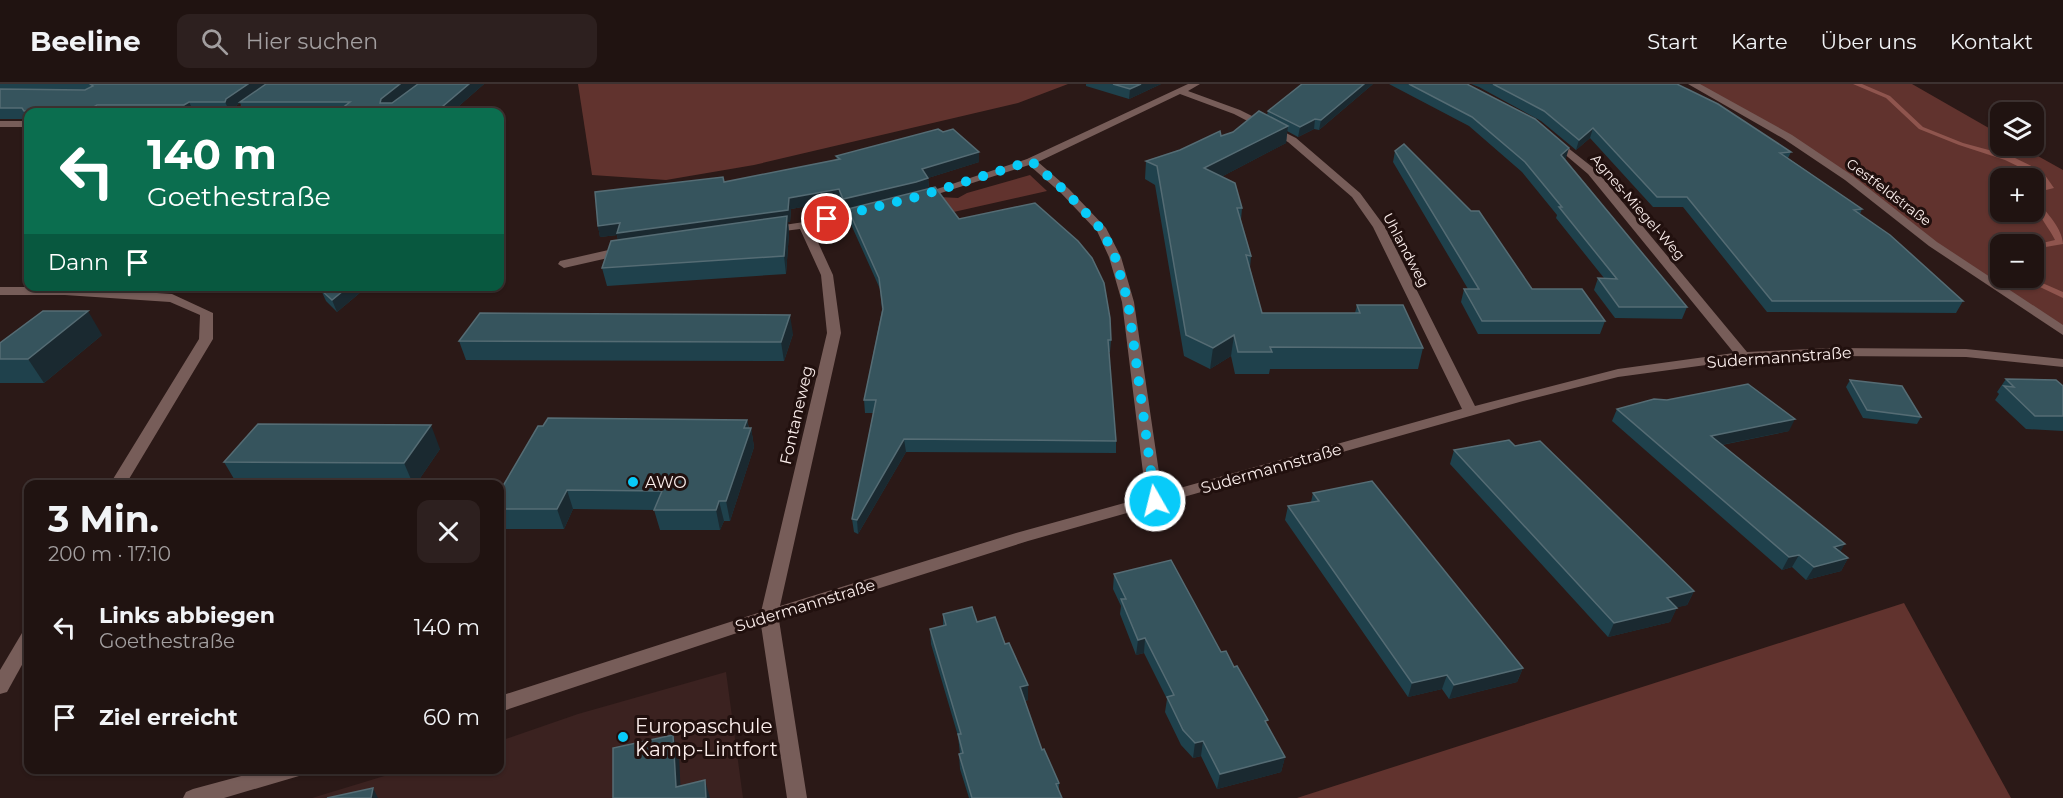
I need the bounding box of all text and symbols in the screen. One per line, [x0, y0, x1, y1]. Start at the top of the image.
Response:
search box [177, 14, 597, 68]
text: Beeline [30, 24, 141, 58]
icon: search [198, 25, 231, 58]
text: Hier suchen [246, 28, 378, 55]
text: Start [1647, 29, 1698, 54]
text: Karte [1731, 29, 1788, 54]
text: Über uns [1821, 29, 1917, 54]
text: Kontakt [1950, 29, 2033, 54]
map controls [1990, 102, 2044, 288]
button: layers [1990, 102, 2044, 156]
text: 140 m [147, 128, 277, 180]
icon: left [48, 132, 126, 210]
street label: Agnes-Miegel-Weg [1587, 150, 1689, 264]
street label: Gestfeldstraße [1843, 154, 1935, 230]
button: + [1990, 168, 2044, 222]
text: Goethestraße [147, 180, 331, 213]
pin [801, 193, 852, 244]
icon: arrive [810, 202, 843, 235]
street label: Uhlandweg [1379, 210, 1433, 290]
button: − [1990, 234, 2044, 288]
icon: arrive [121, 246, 154, 279]
text: Dann [48, 249, 109, 276]
street label: Sudermannstraße [1706, 343, 1852, 372]
street label: Fontaneweg [776, 364, 817, 466]
street label: Sudermannstraße [1199, 439, 1344, 498]
position arrow [1123, 469, 1187, 533]
place label: AWO [645, 473, 687, 492]
marker: AWO [626, 475, 640, 489]
text: 3 Min. [48, 497, 159, 541]
button: close [417, 500, 480, 563]
text: 200 m · 17:10 [48, 542, 171, 566]
street label: Sudermannstraße [733, 575, 877, 636]
text: Links abbiegen [99, 602, 275, 629]
icon: left [48, 611, 81, 644]
text: 140 m [414, 614, 480, 641]
text: Goethestraße [99, 629, 235, 653]
icon: arrive [48, 701, 81, 734]
text: Ziel erreicht [99, 704, 238, 731]
text: 60 m [423, 704, 480, 731]
place label: Europaschule Kamp-Lintfort [635, 714, 778, 761]
marker: Europaschule Kamp-Lintfort [616, 730, 630, 744]

